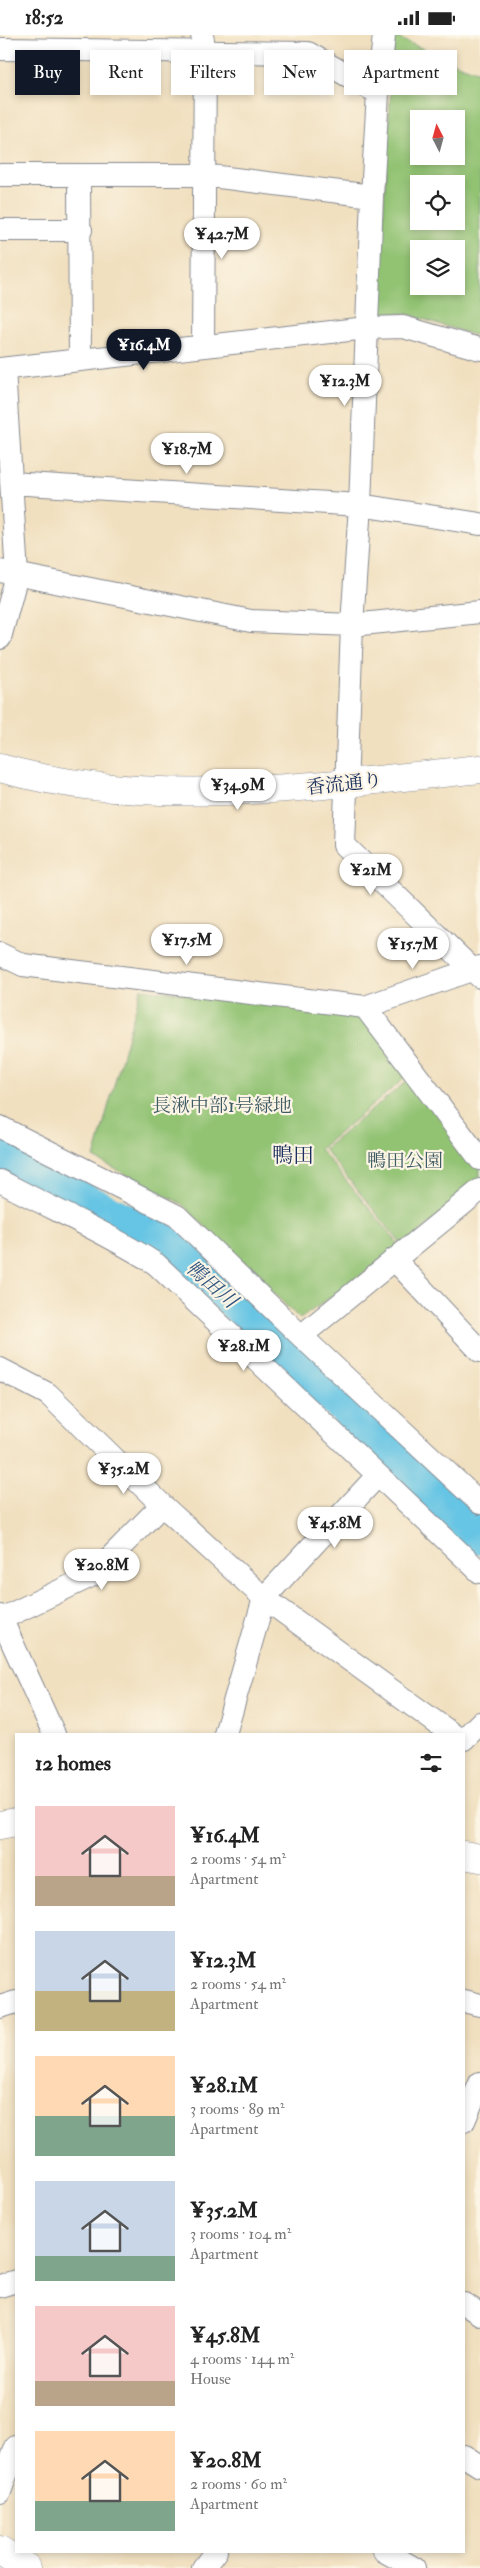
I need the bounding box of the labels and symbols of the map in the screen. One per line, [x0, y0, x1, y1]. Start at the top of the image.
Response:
north arrow [410, 110, 465, 165]
pin: ¥42.7M [181, 217, 263, 260]
pin: ¥16.4M [103, 329, 185, 371]
pin: ¥12.3M [304, 365, 386, 407]
pin: ¥18.7M [146, 433, 228, 475]
street label: 香流通り [305, 768, 383, 800]
pin: ¥34.9M [197, 769, 279, 811]
pin: ¥21M [341, 853, 401, 896]
pin: ¥17.5M [146, 923, 228, 966]
pin: ¥15.7M [372, 927, 454, 970]
park label: 長湫中部1号緑地 [152, 1094, 292, 1118]
district label: 鴨田 [272, 1142, 314, 1169]
park label: 鴨田公園 [367, 1149, 443, 1173]
water label: 鴨田川 [181, 1255, 244, 1315]
pin: ¥28.1M [203, 1329, 285, 1372]
pin: ¥35.2M [83, 1453, 165, 1495]
pin: ¥45.8M [294, 1507, 376, 1549]
pin: ¥20.8M [61, 1549, 143, 1591]

